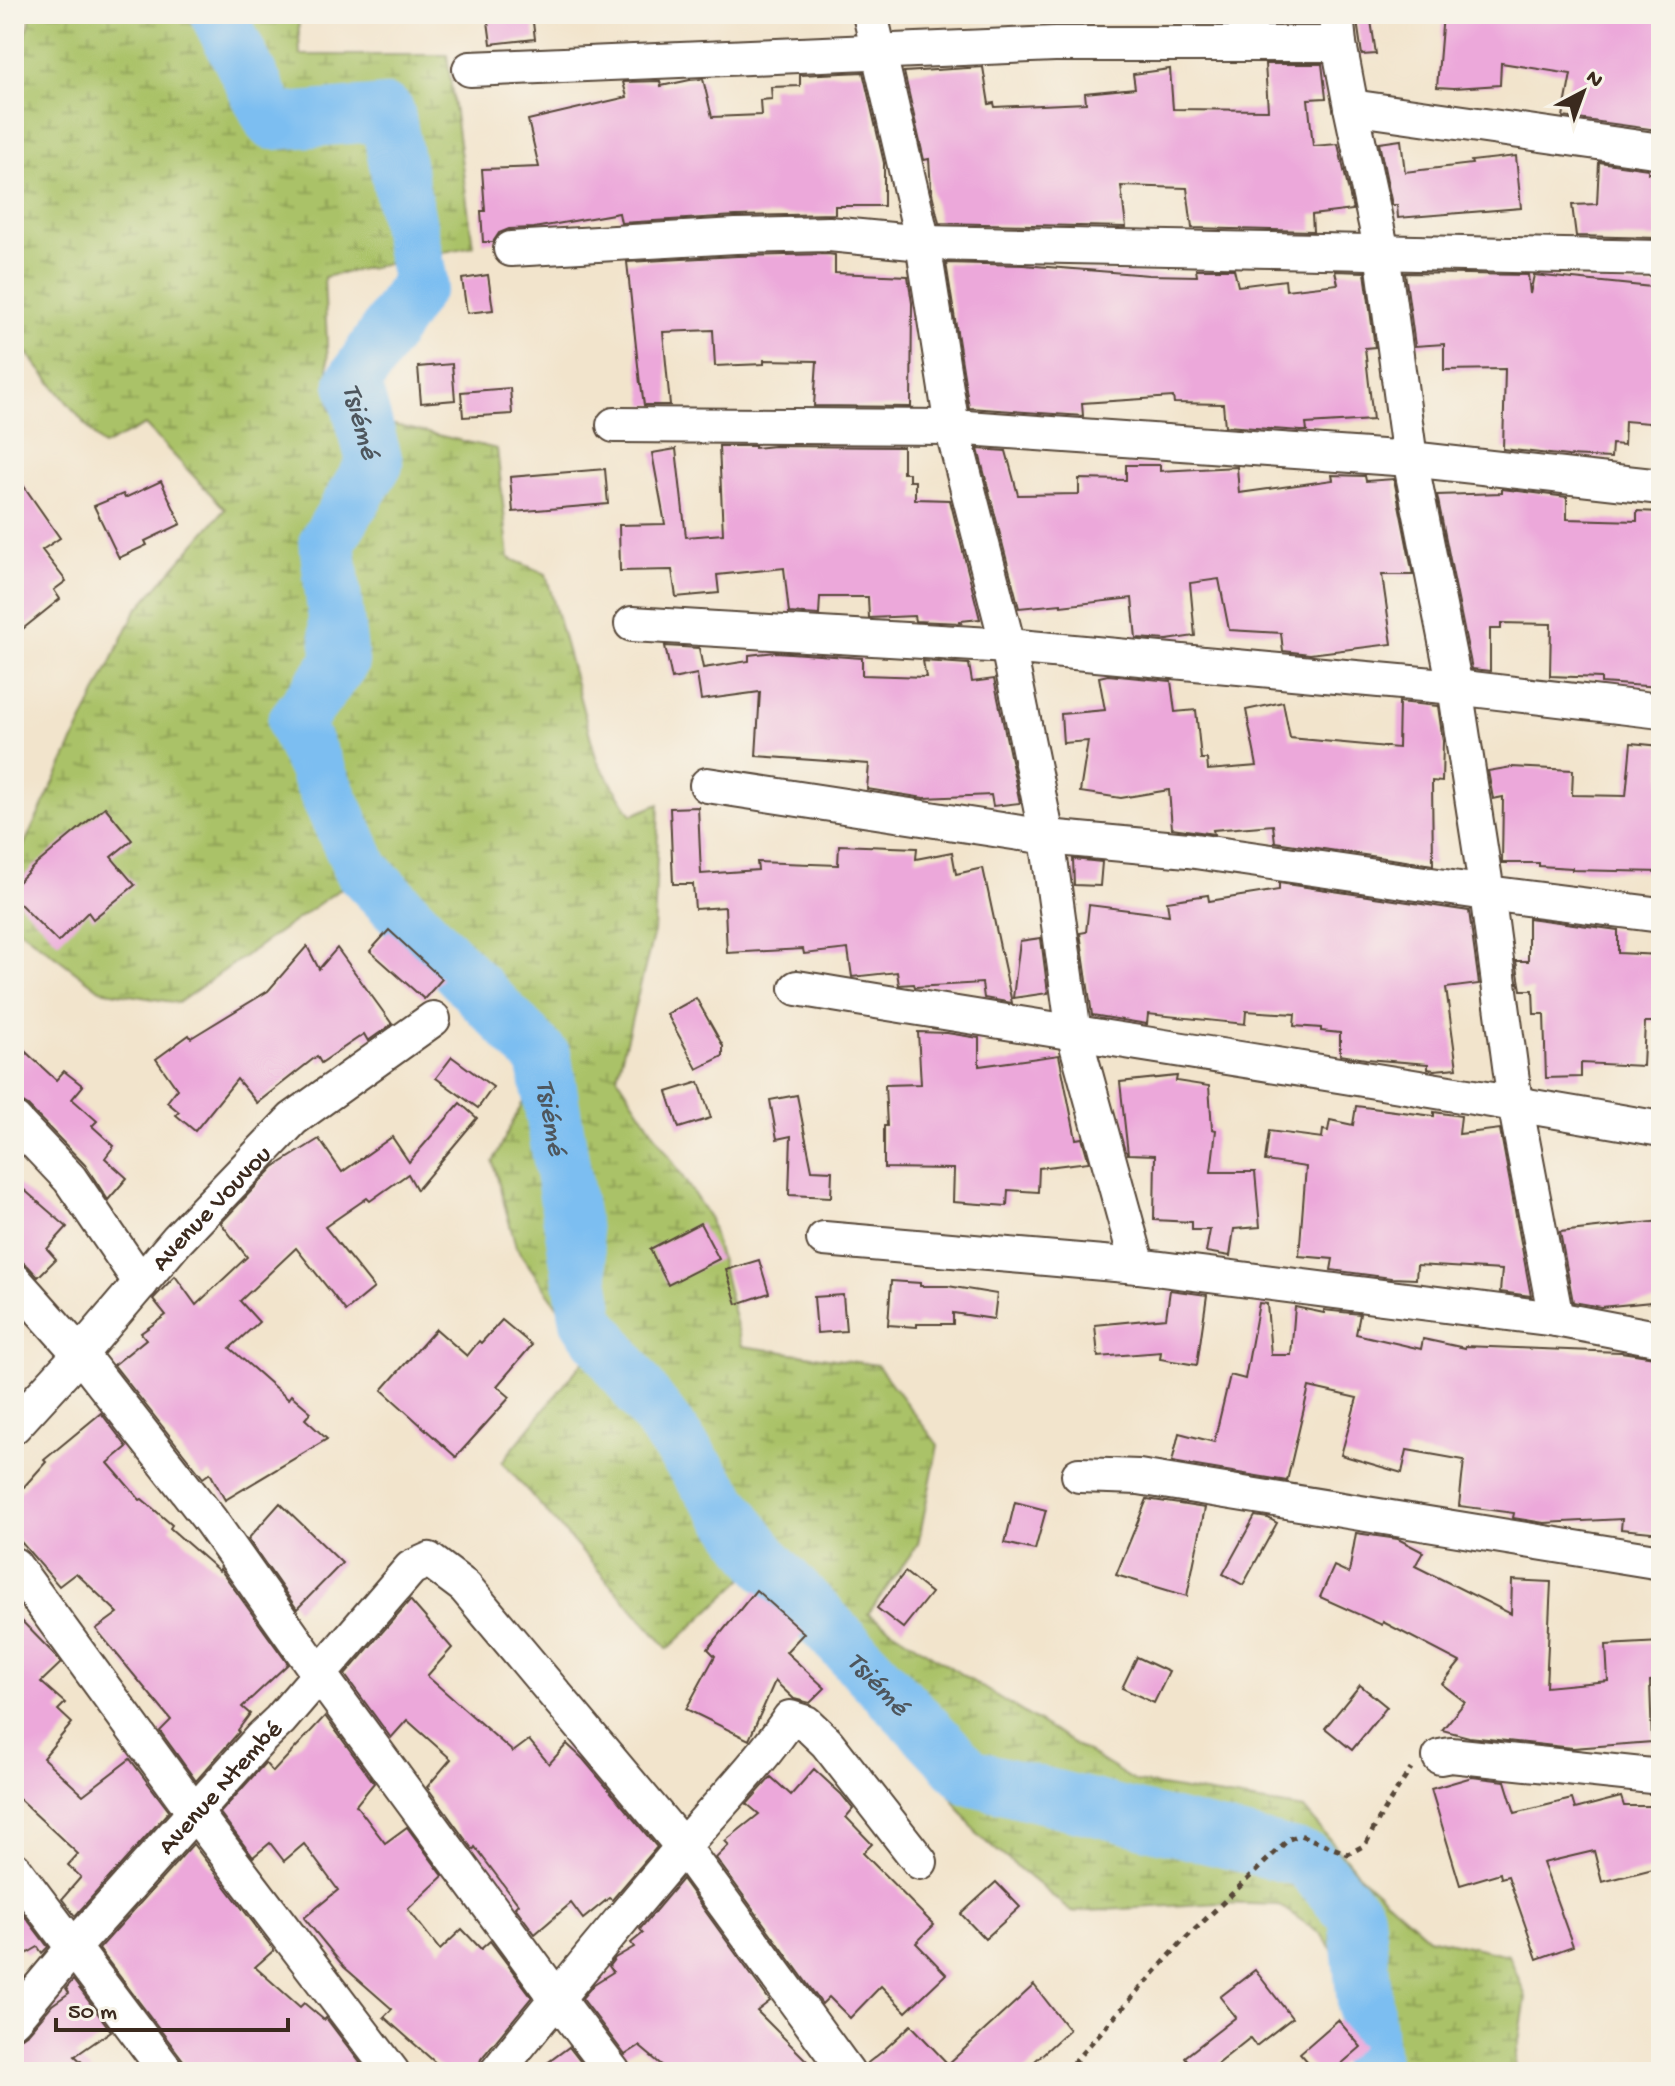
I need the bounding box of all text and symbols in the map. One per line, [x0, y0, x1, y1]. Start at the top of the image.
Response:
north arrow [1543, 52, 1623, 132]
text: N [1580, 65, 1607, 94]
water label: Tsiémé [333, 381, 385, 464]
water label: Tsiémé [527, 1078, 572, 1159]
street label: Avenue Vouvou [146, 1140, 280, 1279]
water label: Tsiémé [839, 1646, 916, 1725]
street label: Avenue Ntembé [153, 1715, 291, 1863]
scale bar [56, 1982, 288, 2032]
text: 50 m [68, 1999, 117, 2028]

